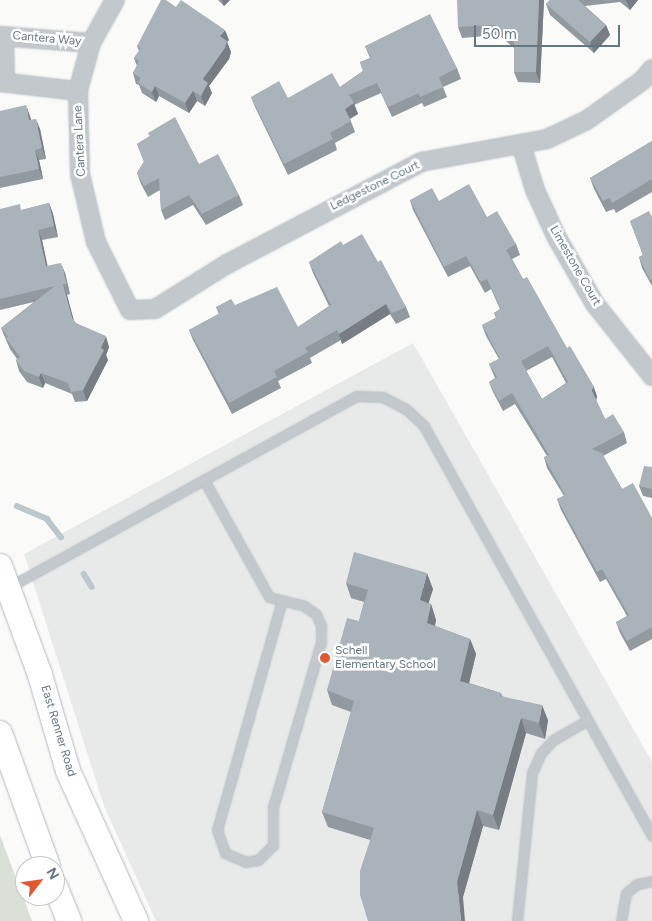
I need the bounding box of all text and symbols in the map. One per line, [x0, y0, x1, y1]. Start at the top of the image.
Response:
scale bar [477, 15, 623, 47]
text: 50 m [482, 25, 517, 43]
street label: Cantera Way [12, 29, 82, 49]
street label: Cantera Lane [71, 105, 89, 177]
street label: Ledgestone Court [328, 158, 422, 214]
street label: Limestone Court [546, 223, 604, 309]
place label: Schell Elementary School [335, 644, 436, 672]
marker: Schell Elementary School [319, 652, 331, 664]
street label: East Renner Road [37, 683, 79, 779]
north arrow [15, 856, 65, 906]
text: N [42, 865, 63, 883]

